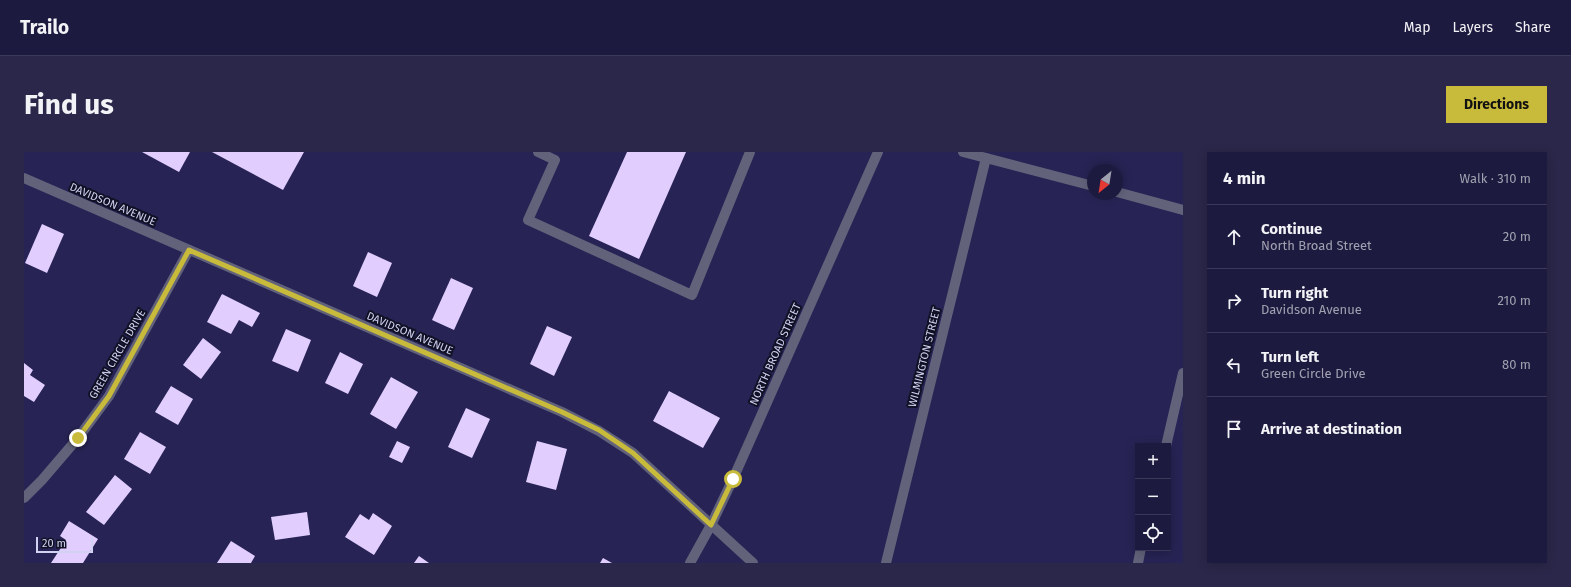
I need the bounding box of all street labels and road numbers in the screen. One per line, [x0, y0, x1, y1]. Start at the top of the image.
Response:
street label: DAVIDSON AVENUE [68, 180, 158, 229]
street label: NORTH BROAD STREET [747, 301, 804, 407]
street label: WILMINGTON STREET [906, 305, 943, 408]
street label: GREEN CIRCLE DRIVE [87, 307, 148, 401]
street label: DAVIDSON AVENUE [365, 309, 455, 358]

